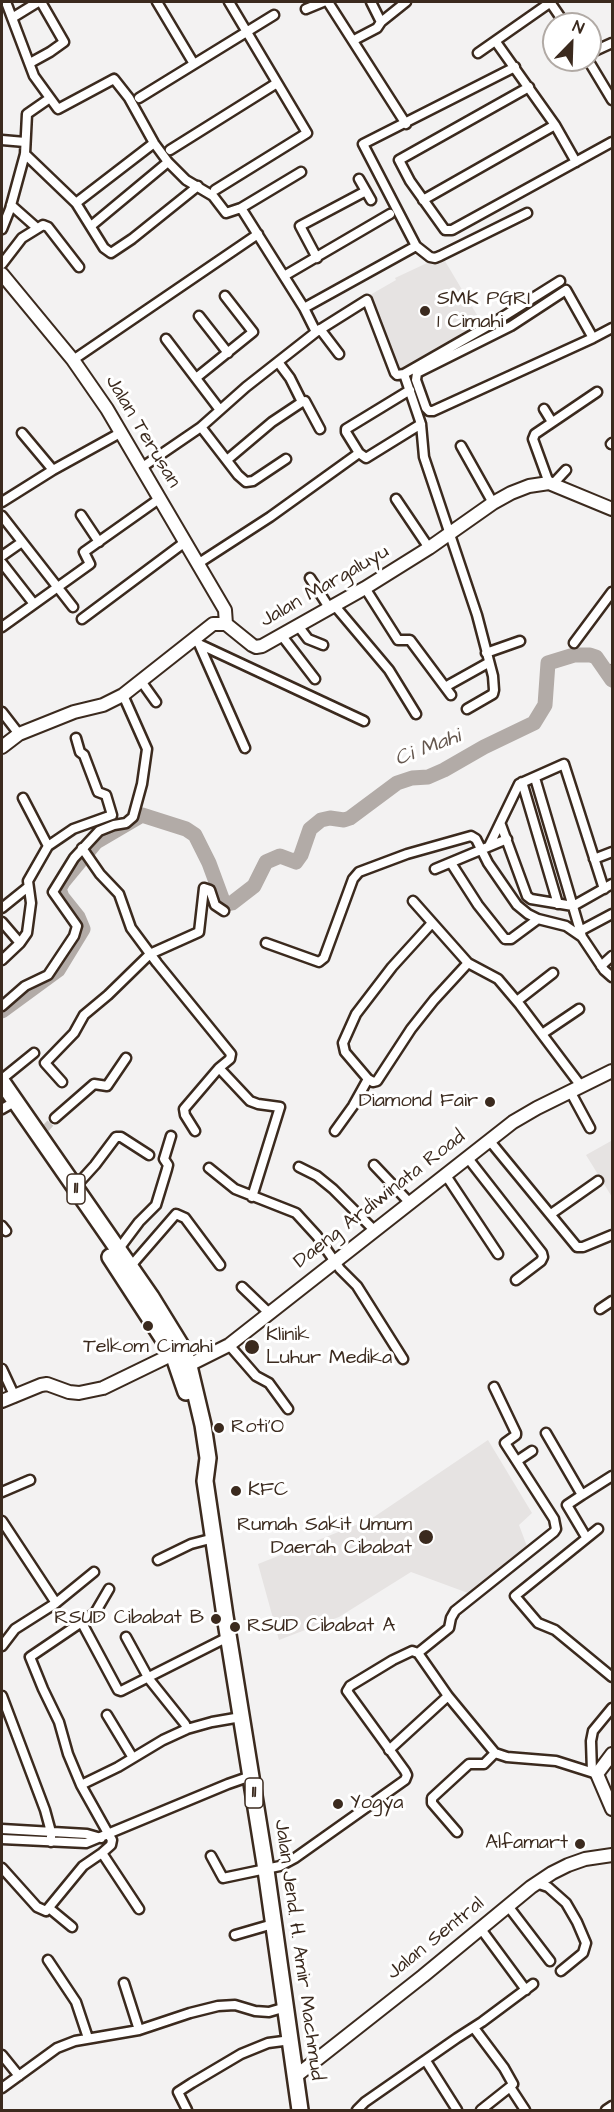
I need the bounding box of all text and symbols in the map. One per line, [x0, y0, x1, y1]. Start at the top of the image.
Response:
north arrow [542, 12, 602, 72]
text: N [569, 15, 587, 39]
place label: SMK PGRI 1 Cimahi [437, 288, 530, 335]
marker: SMK PGRI 1 Cimahi [418, 304, 432, 318]
street label: Jalan Terusan [99, 371, 185, 493]
street label: Jalan Margaluyu [256, 540, 394, 634]
water label: Ci Mahi [392, 725, 464, 773]
place label: Diamond Fair [359, 1090, 478, 1114]
marker: Diamond Fair [483, 1095, 497, 1109]
street label: Daeng Ardiwinata Road [289, 1126, 471, 1274]
road number: 11 [67, 1174, 85, 1204]
marker: Telkom Cimahi [141, 1319, 155, 1333]
place label: Klinik Luhur Medika [266, 1324, 392, 1371]
place label: Telkom Cimahi [83, 1336, 213, 1360]
marker: Klinik Luhur Medika [243, 1338, 261, 1356]
place label: Roti'O [231, 1416, 284, 1440]
marker: Roti'O [212, 1421, 226, 1435]
place label: KFC [248, 1479, 288, 1503]
marker: KFC [229, 1484, 243, 1498]
place label: Rumah Sakit Umum Daerah Cibabat [237, 1514, 412, 1561]
marker: Rumah Sakit Umum Daerah Cibabat [417, 1528, 435, 1546]
place label: RSUD Cibabat B [54, 1607, 204, 1631]
marker: RSUD Cibabat B [209, 1612, 223, 1626]
place label: RSUD Cibabat A [247, 1615, 395, 1639]
marker: RSUD Cibabat A [228, 1620, 242, 1634]
road number: 11 [245, 1778, 263, 1808]
place label: Yogya [350, 1792, 403, 1816]
marker: Yogya [331, 1797, 345, 1811]
street label: Jalan Jend. H. Amir Machmud [268, 1818, 328, 2082]
place label: Alfamart [485, 1832, 568, 1856]
marker: Alfamart [573, 1837, 587, 1851]
street label: Jalan Sentral [383, 1892, 489, 1986]

